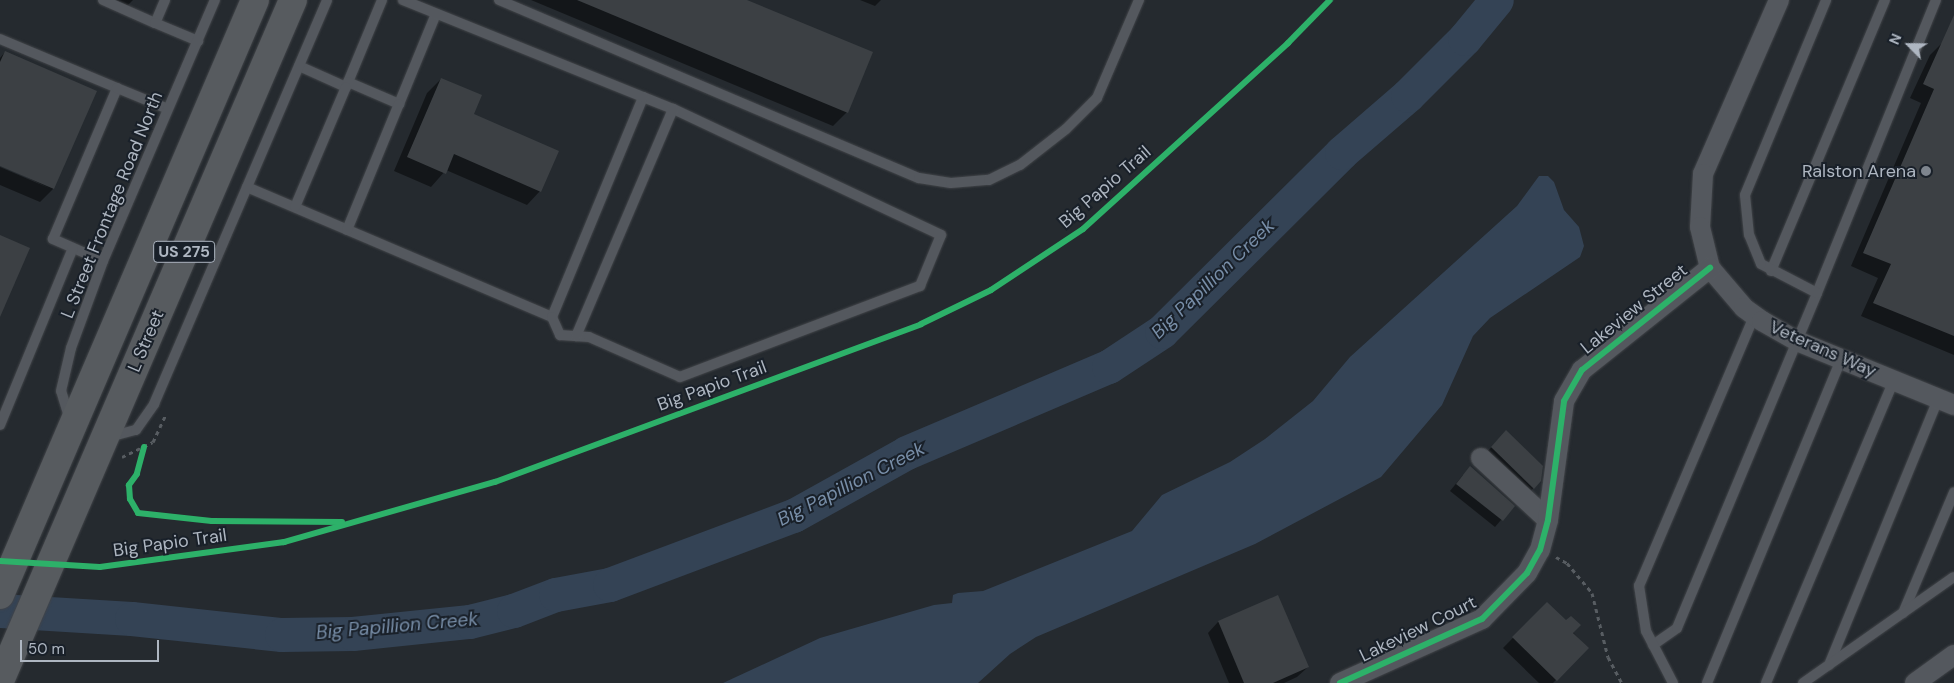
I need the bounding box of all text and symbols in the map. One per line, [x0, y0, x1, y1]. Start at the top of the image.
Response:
north arrow [1884, 20, 1934, 70]
text: N [1885, 31, 1905, 47]
street label: L Street Frontage Road North [57, 89, 167, 321]
street label: Big Papio Trail [1055, 141, 1155, 233]
place label: Ralston Arena [1802, 160, 1916, 182]
marker: Ralston Arena [1920, 165, 1932, 177]
water label: Big Papillion Creek [1147, 214, 1279, 344]
road number: US 275 [153, 238, 215, 266]
street label: Lakeview Street [1576, 259, 1692, 359]
street label: L Street [123, 307, 169, 375]
street label: Veterans Way [1766, 316, 1880, 382]
street label: Big Papio Trail [654, 356, 770, 416]
water label: Big Papillion Creek [773, 437, 929, 531]
street label: Big Papio Trail [112, 524, 228, 562]
street label: Lakeview Court [1356, 591, 1480, 667]
water label: Big Papillion Creek [315, 608, 479, 644]
scale bar [22, 630, 161, 662]
text: 50 m [28, 639, 65, 659]

